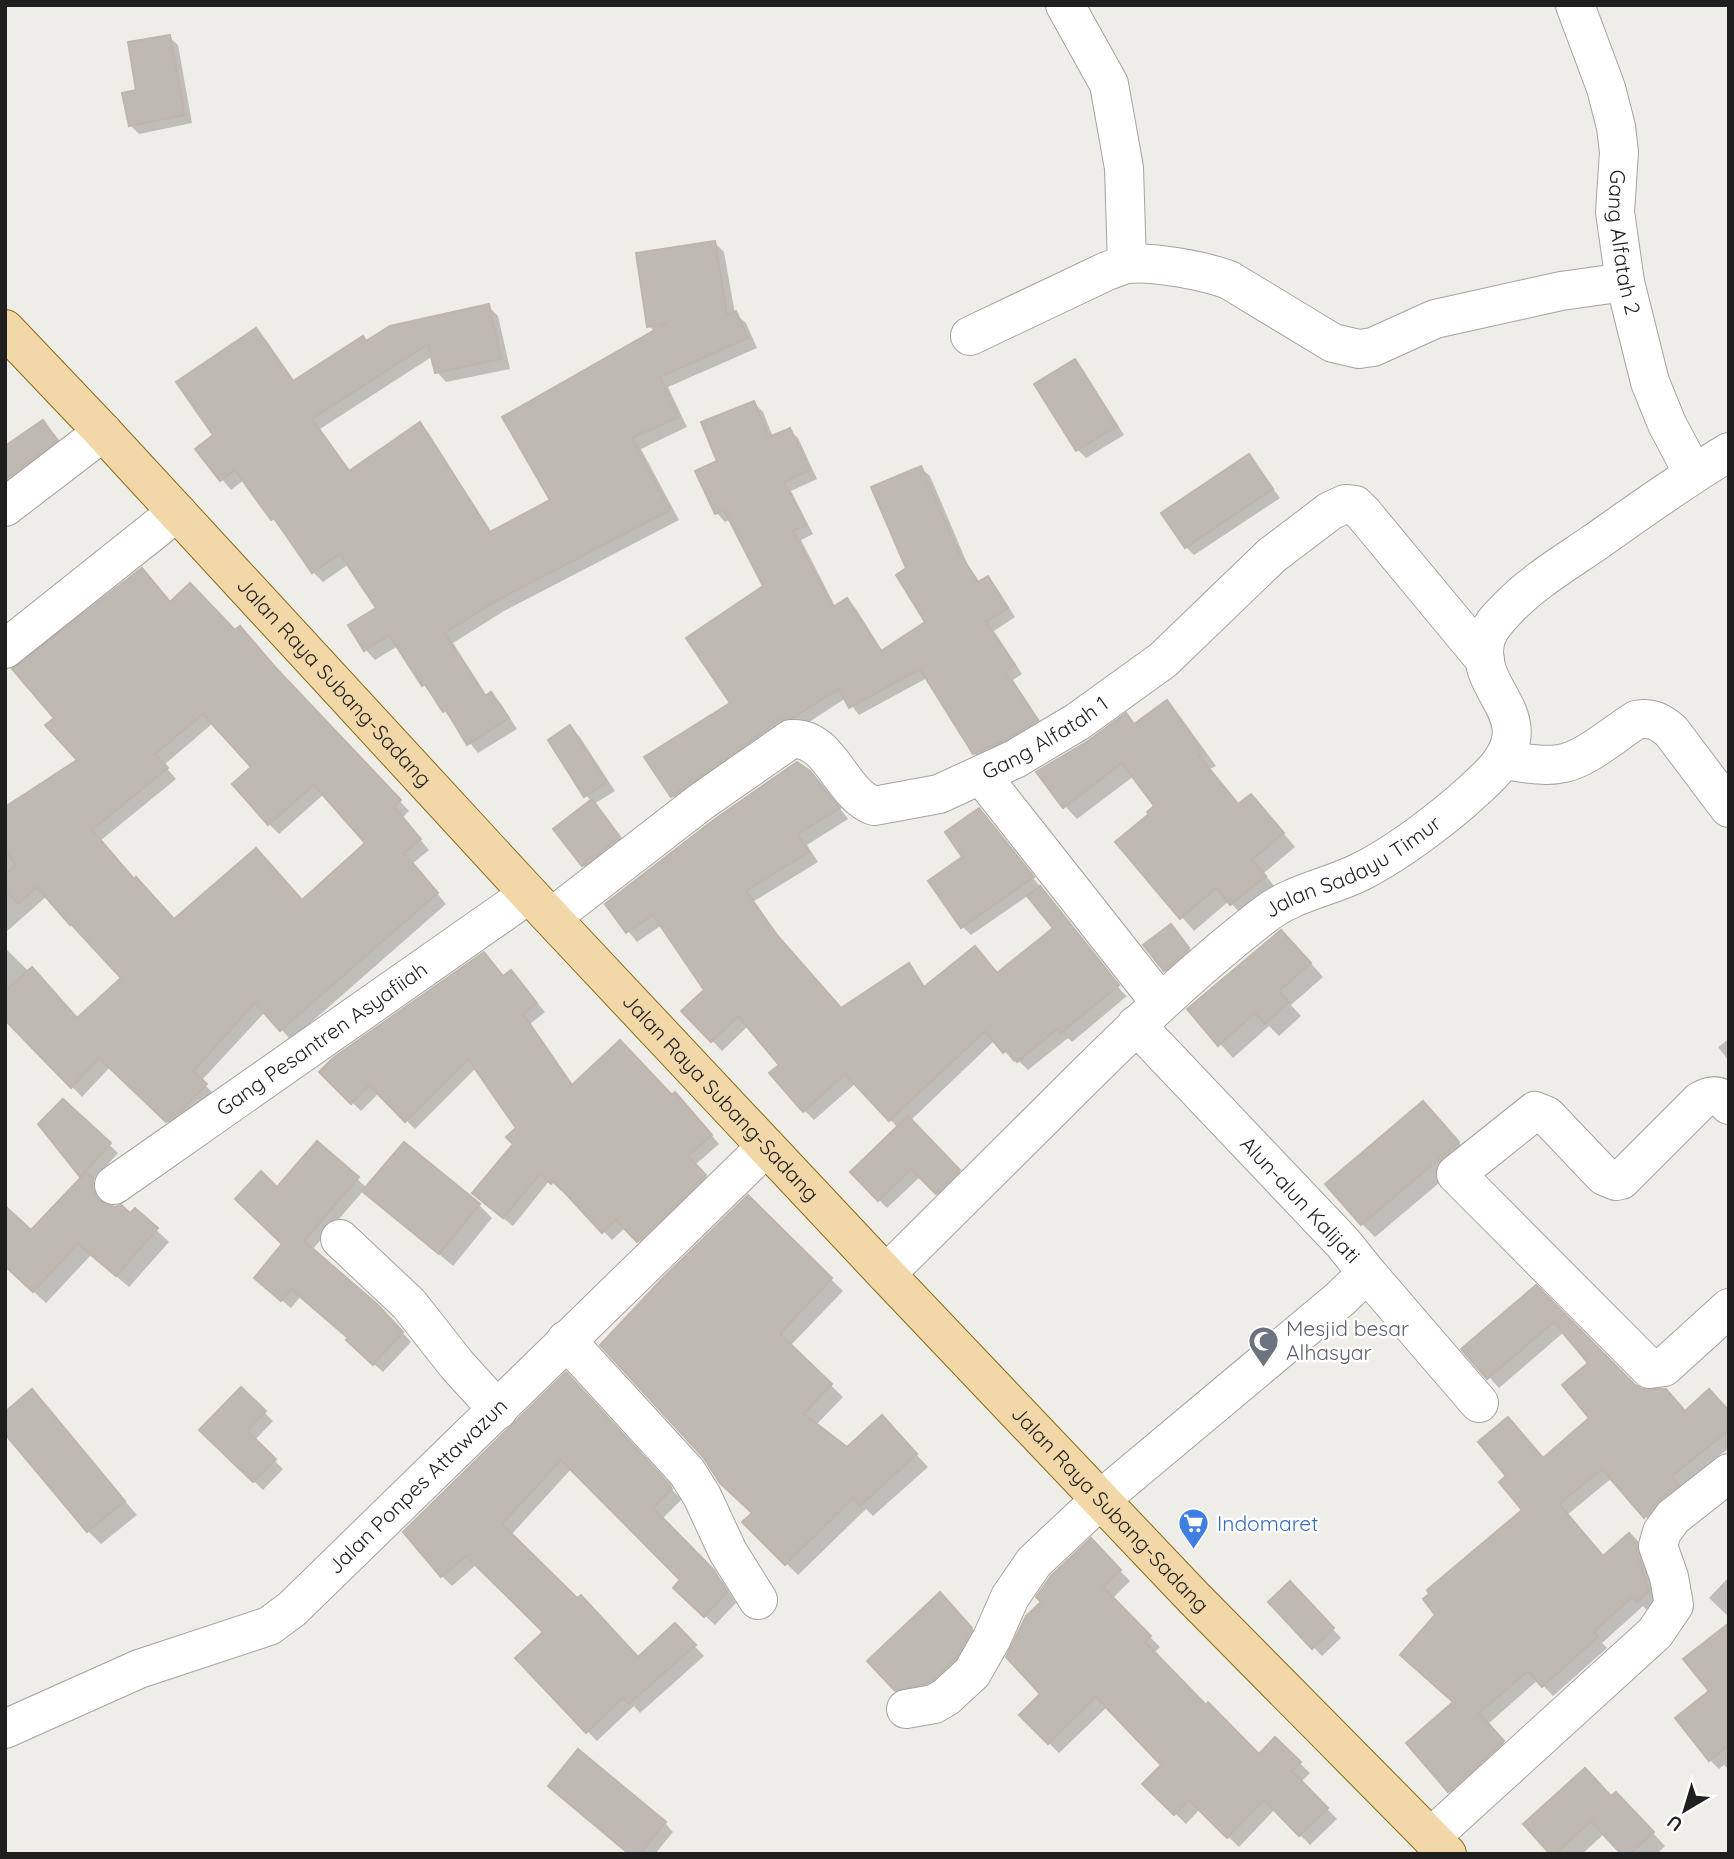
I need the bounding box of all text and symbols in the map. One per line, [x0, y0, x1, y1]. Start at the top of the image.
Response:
street label: Gang Alfatah 2 [1603, 169, 1647, 317]
street label: Jalan Raya Subang-Sadang [232, 572, 438, 792]
street label: Gang Alfatah 1 [977, 690, 1113, 784]
street label: Jalan Sadayu Timur [1259, 809, 1446, 923]
street label: Gang Pesantren Asyafiiah [211, 956, 432, 1121]
street label: Jalan Raya Subang-Sadang [617, 988, 825, 1206]
street label: Alun-alun Kalijati [1235, 1130, 1366, 1268]
place label: Mesjid besar Alhasyar [1286, 1315, 1409, 1365]
mosque icon: Mesjid besar Alhasyar [1246, 1324, 1280, 1368]
street label: Jalan Ponpes Attawazun [322, 1392, 512, 1579]
street label: Jalan Raya Subang-Sadang [1006, 1400, 1215, 1618]
supermarket icon: Indomaret [1177, 1507, 1211, 1551]
place label: Indomaret [1217, 1510, 1318, 1536]
north arrow [1650, 1775, 1720, 1845]
text: U [1662, 1810, 1687, 1837]

